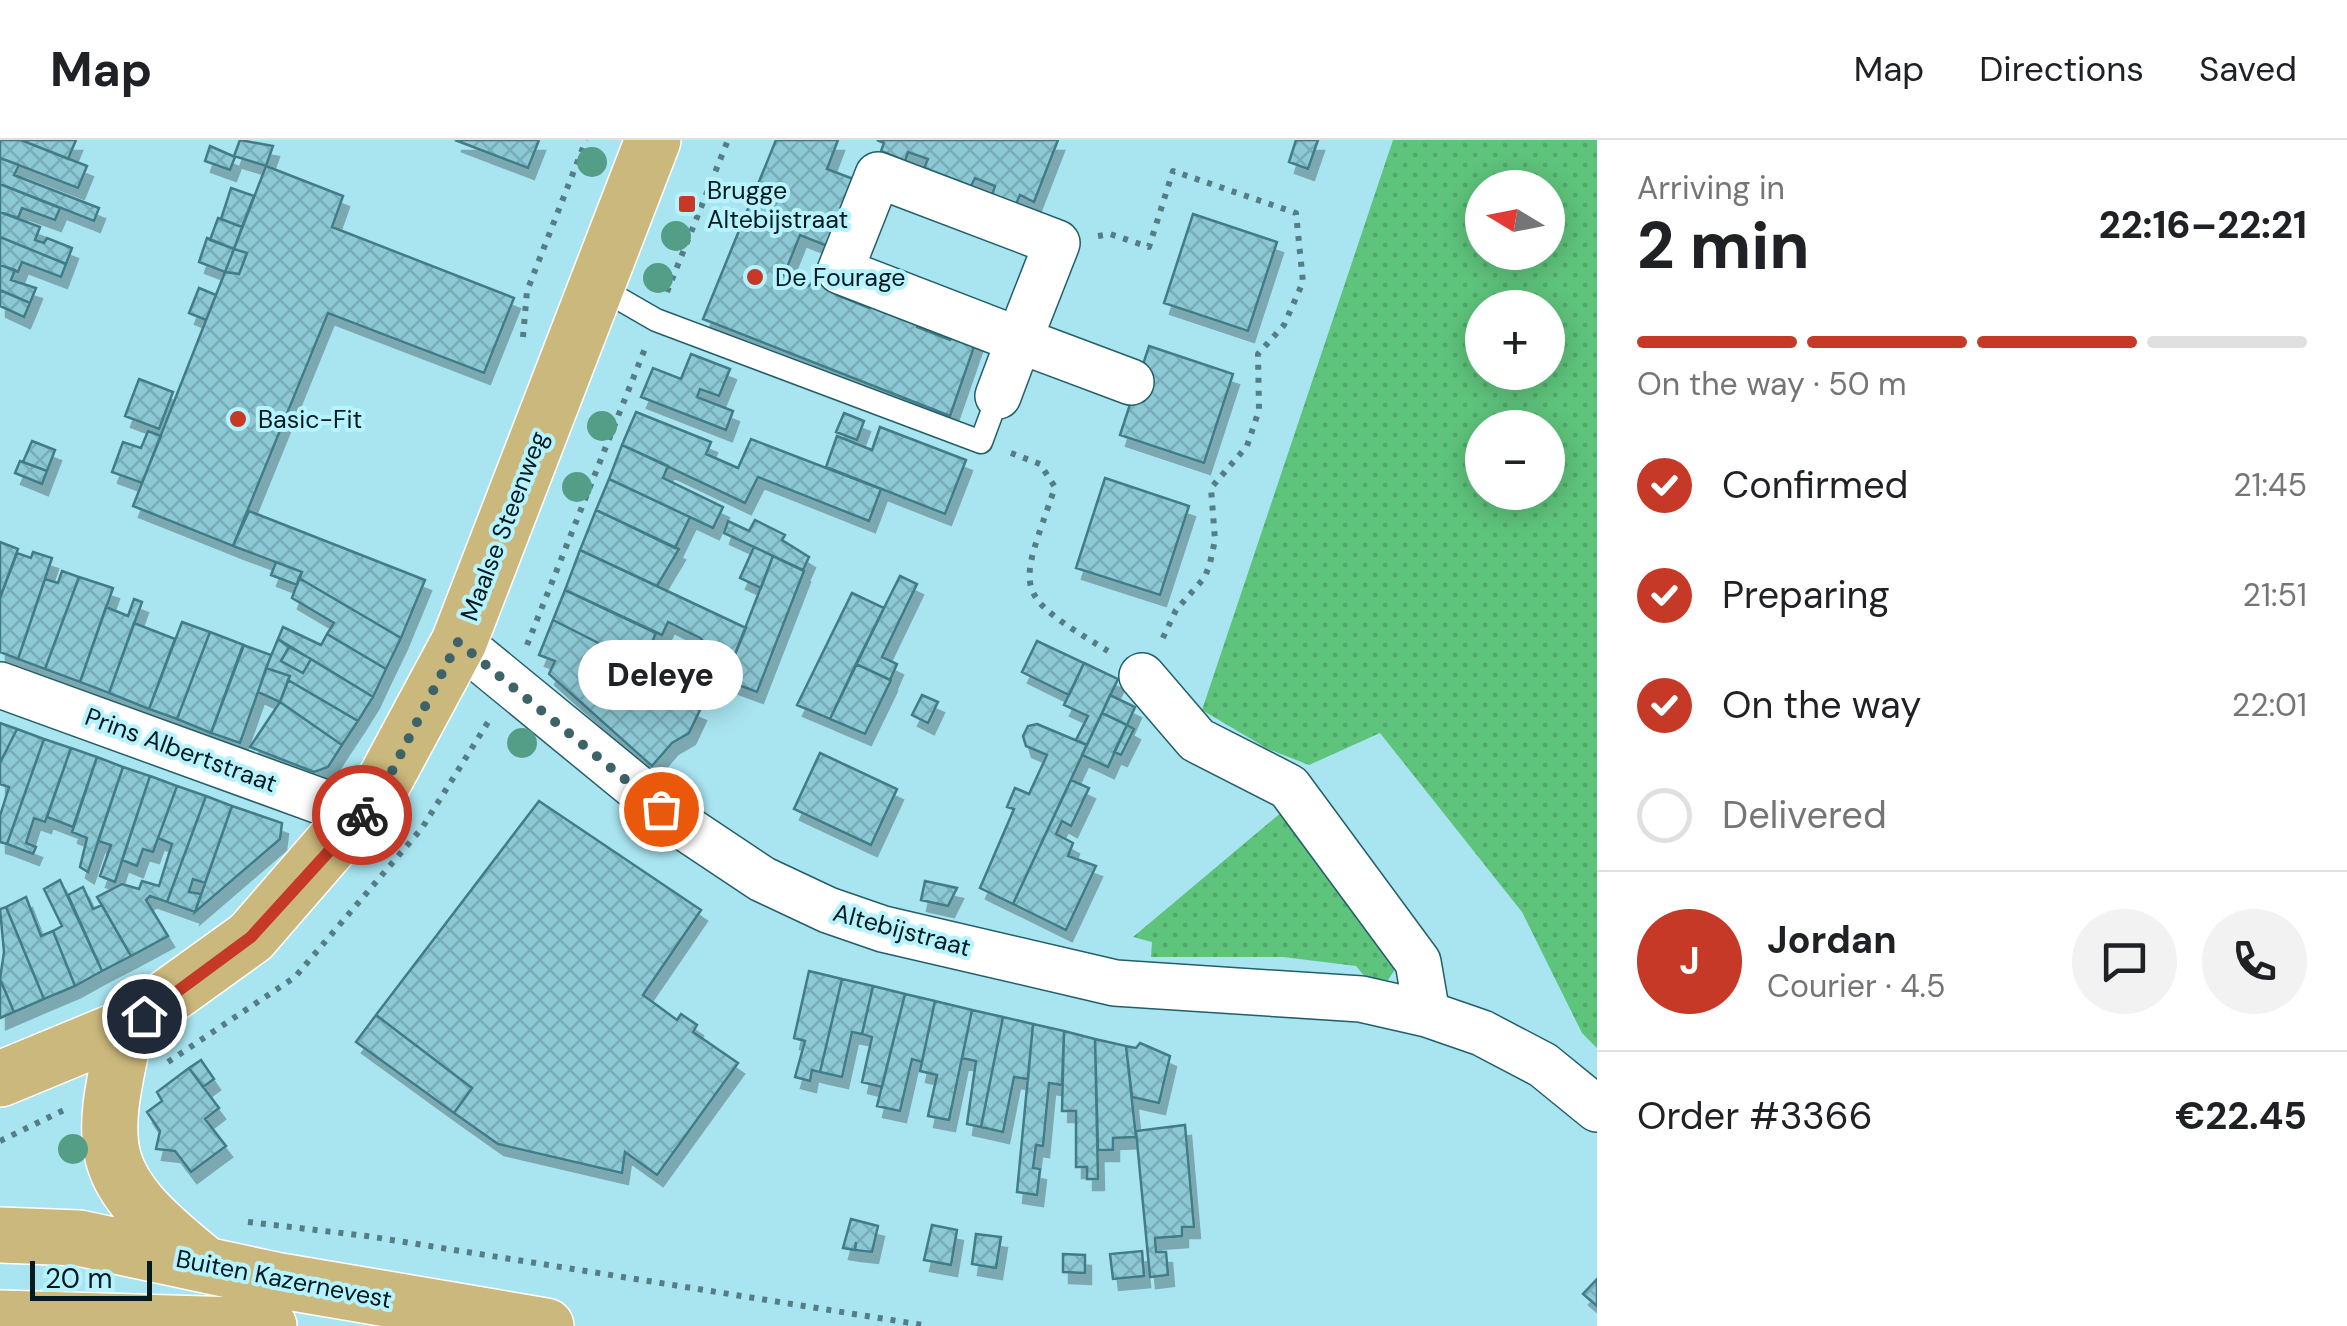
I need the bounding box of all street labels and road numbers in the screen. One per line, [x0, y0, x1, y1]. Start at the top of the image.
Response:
street label: Maalse Steenweg [453, 426, 555, 626]
street label: Prins Albertstraat [80, 700, 282, 800]
street label: Altebijstraat [830, 896, 974, 964]
street label: Buiten Kazernevest [173, 1242, 395, 1316]

